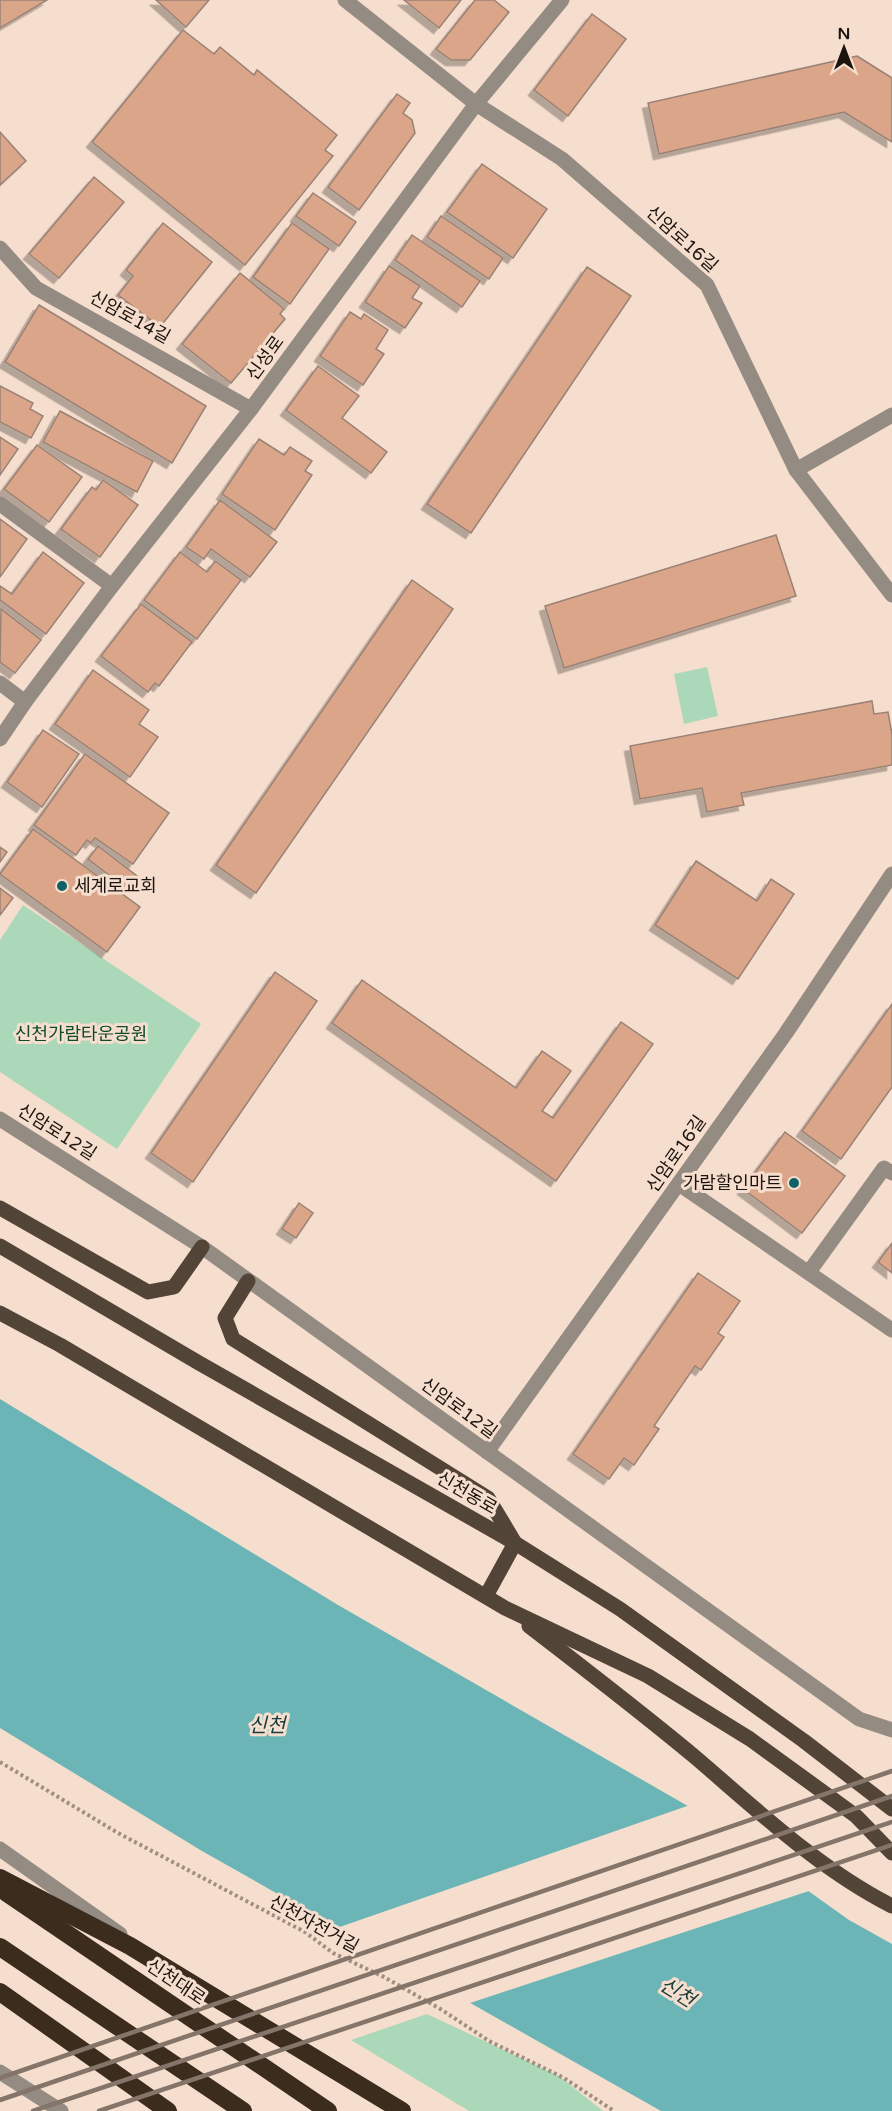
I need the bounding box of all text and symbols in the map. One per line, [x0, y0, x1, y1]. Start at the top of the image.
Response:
north arrow [814, 18, 874, 78]
text: N [838, 24, 850, 44]
street label: 신암로16길 [642, 201, 722, 277]
street label: 신암로14길 [86, 286, 174, 348]
street label: 신성로 [241, 331, 289, 385]
place label: 세계로교회 [74, 875, 157, 897]
marker: 세계로교회 [55, 879, 69, 893]
park label: 신천가람타운공원 [15, 1023, 147, 1045]
street label: 신암로12길 [13, 1099, 101, 1165]
street label: 신암로16길 [642, 1111, 710, 1197]
place label: 가람할인마트 [683, 1172, 782, 1194]
marker: 가람할인마트 [787, 1176, 801, 1190]
street label: 신암로12길 [417, 1373, 501, 1443]
street label: 신천동로 [433, 1467, 501, 1519]
water label: 신천 [249, 1714, 288, 1738]
street label: 신천자전거길 [265, 1890, 363, 1958]
street label: 신천대로 [142, 1954, 210, 2010]
water label: 신천 [655, 1973, 701, 2014]

